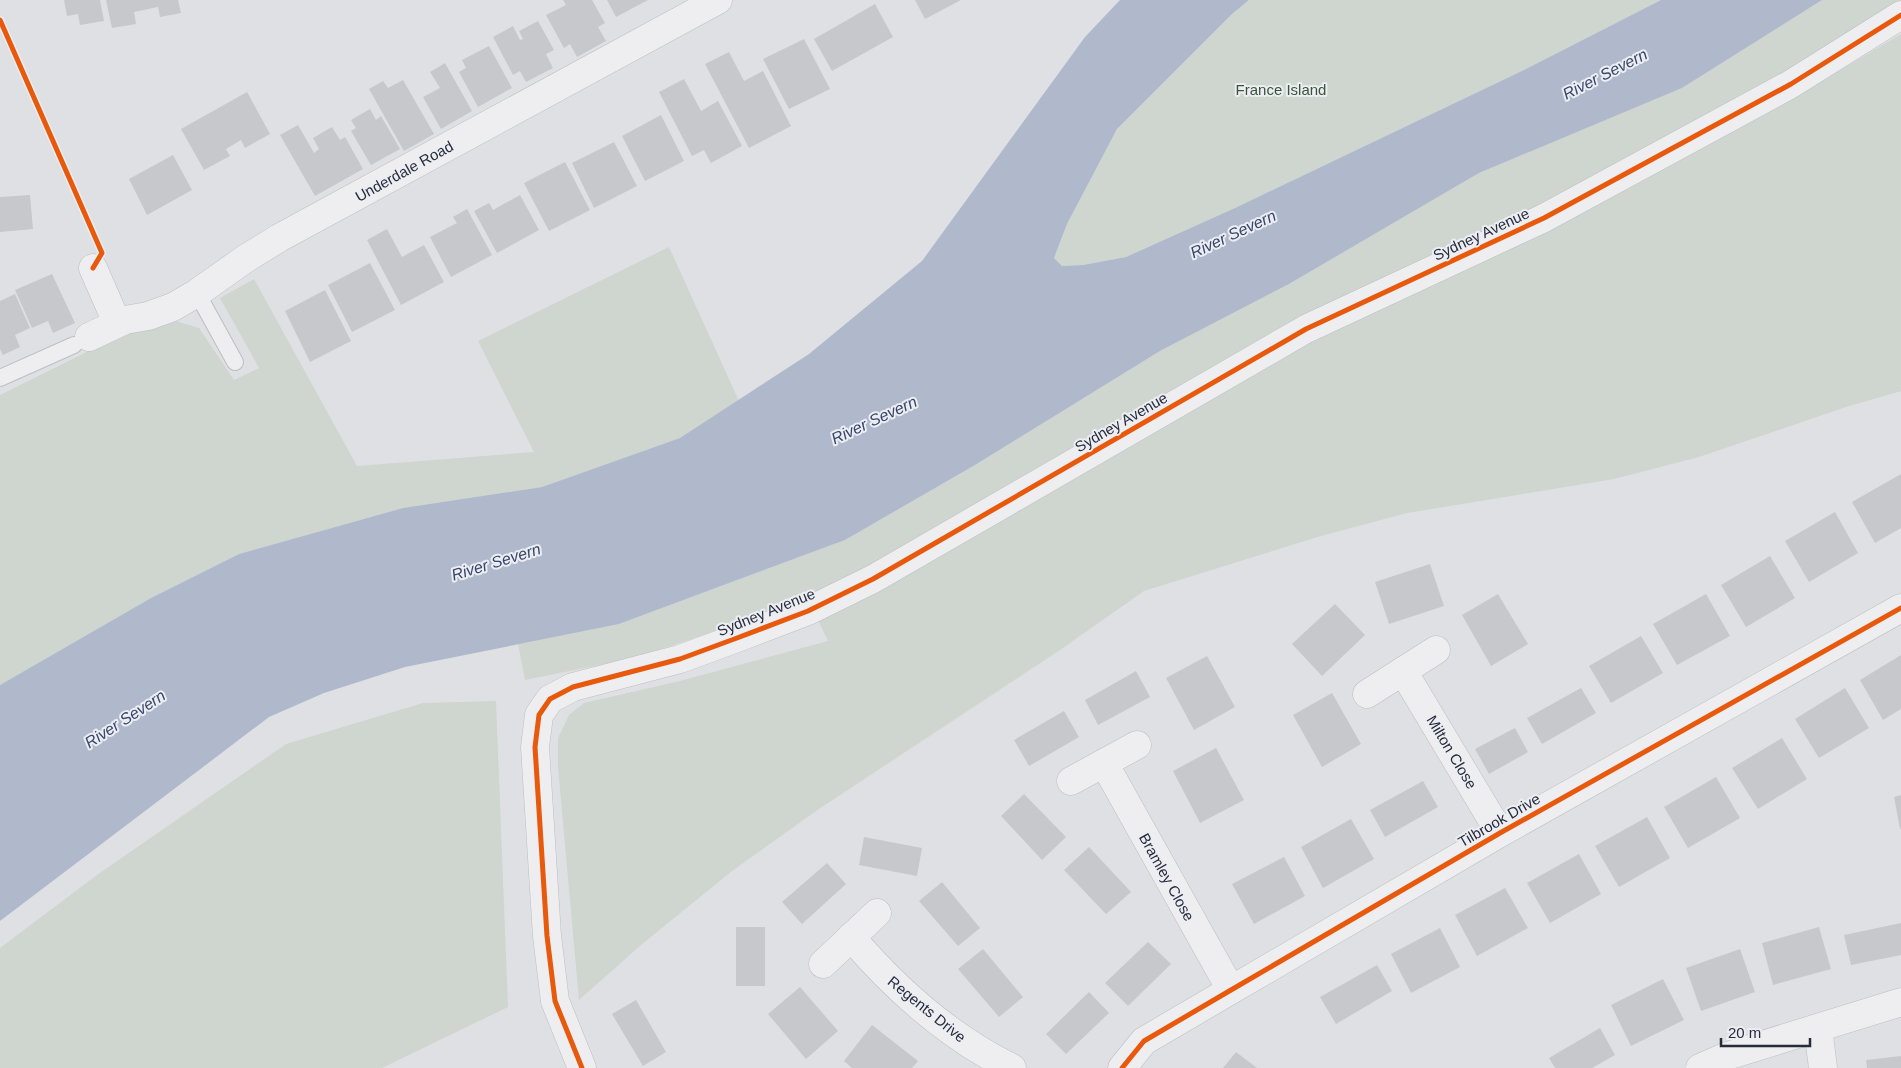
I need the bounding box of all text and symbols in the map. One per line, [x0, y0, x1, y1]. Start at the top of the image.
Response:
water label: River Severn [1560, 45, 1650, 103]
park label: France Island [1236, 81, 1326, 98]
street label: Underdale Road [352, 137, 456, 205]
street label: Sydney Avenue [1430, 204, 1532, 264]
water label: River Severn [1187, 207, 1279, 261]
street label: Sydney Avenue [1072, 389, 1170, 455]
water label: River Severn [828, 393, 920, 447]
water label: River Severn [449, 540, 543, 584]
street label: Sydney Avenue [715, 585, 817, 639]
water label: River Severn [82, 687, 168, 751]
street label: Milton Close [1423, 712, 1481, 792]
street label: Tilbrook Drive [1455, 790, 1543, 850]
street label: Bramley Close [1136, 830, 1198, 924]
street label: Regents Drive [885, 972, 969, 1046]
scale bar [1721, 1016, 1810, 1048]
text: 20 m [1728, 1024, 1761, 1041]

